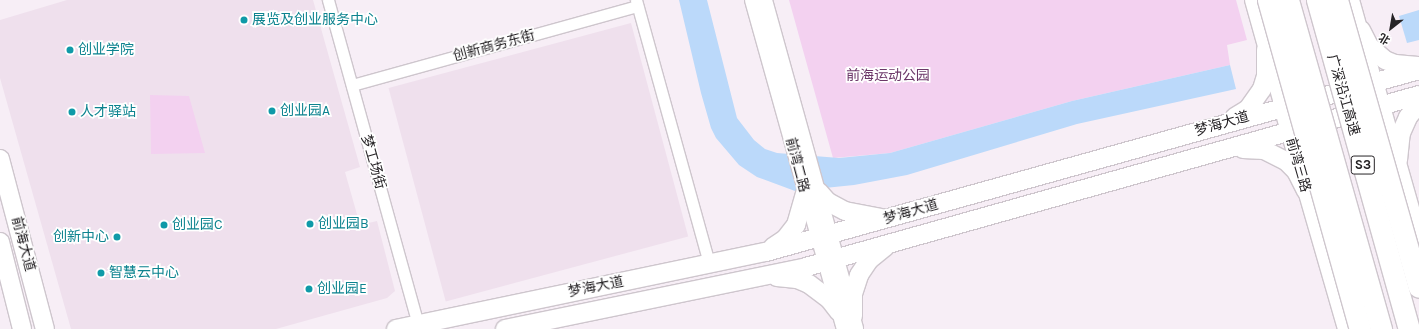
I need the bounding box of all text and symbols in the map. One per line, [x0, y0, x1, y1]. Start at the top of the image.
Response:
north arrow [1371, 8, 1411, 48]
place label: 展览及创业服务中心 [252, 12, 378, 28]
marker: 展览及创业服务中心 [239, 15, 249, 25]
street label: 创新商务东街 [451, 27, 537, 65]
text: 北 [1376, 30, 1393, 47]
place label: 创业学院 [78, 42, 134, 58]
marker: 创业学院 [65, 45, 75, 55]
street label: 广深沿江高速 [1323, 52, 1363, 138]
park label: 前海运动公园 [846, 68, 930, 84]
place label: 创业园A [280, 103, 330, 119]
place label: 人才驿站 [80, 104, 136, 120]
marker: 创业园A [267, 106, 277, 116]
marker: 人才驿站 [67, 107, 77, 117]
street label: 梦海大道 [1193, 108, 1251, 140]
street label: 梦工场街 [357, 133, 389, 191]
street label: 前湾二路 [782, 136, 812, 194]
street label: 前湾三路 [1282, 136, 1314, 194]
road number: S3 [1350, 154, 1376, 176]
street label: 梦海大道 [882, 196, 940, 228]
street label: 前海大道 [8, 215, 38, 273]
place label: 创业园B [318, 216, 369, 232]
place label: 创业园C [172, 217, 223, 233]
marker: 创业园B [305, 219, 315, 229]
marker: 创业园C [159, 220, 169, 230]
place label: 创新中心 [53, 229, 109, 245]
marker: 创新中心 [112, 232, 122, 242]
place label: 智慧云中心 [109, 265, 179, 281]
marker: 智慧云中心 [96, 268, 106, 278]
street label: 梦海大道 [567, 273, 625, 301]
place label: 创业园E [317, 281, 367, 297]
marker: 创业园E [304, 284, 314, 294]

